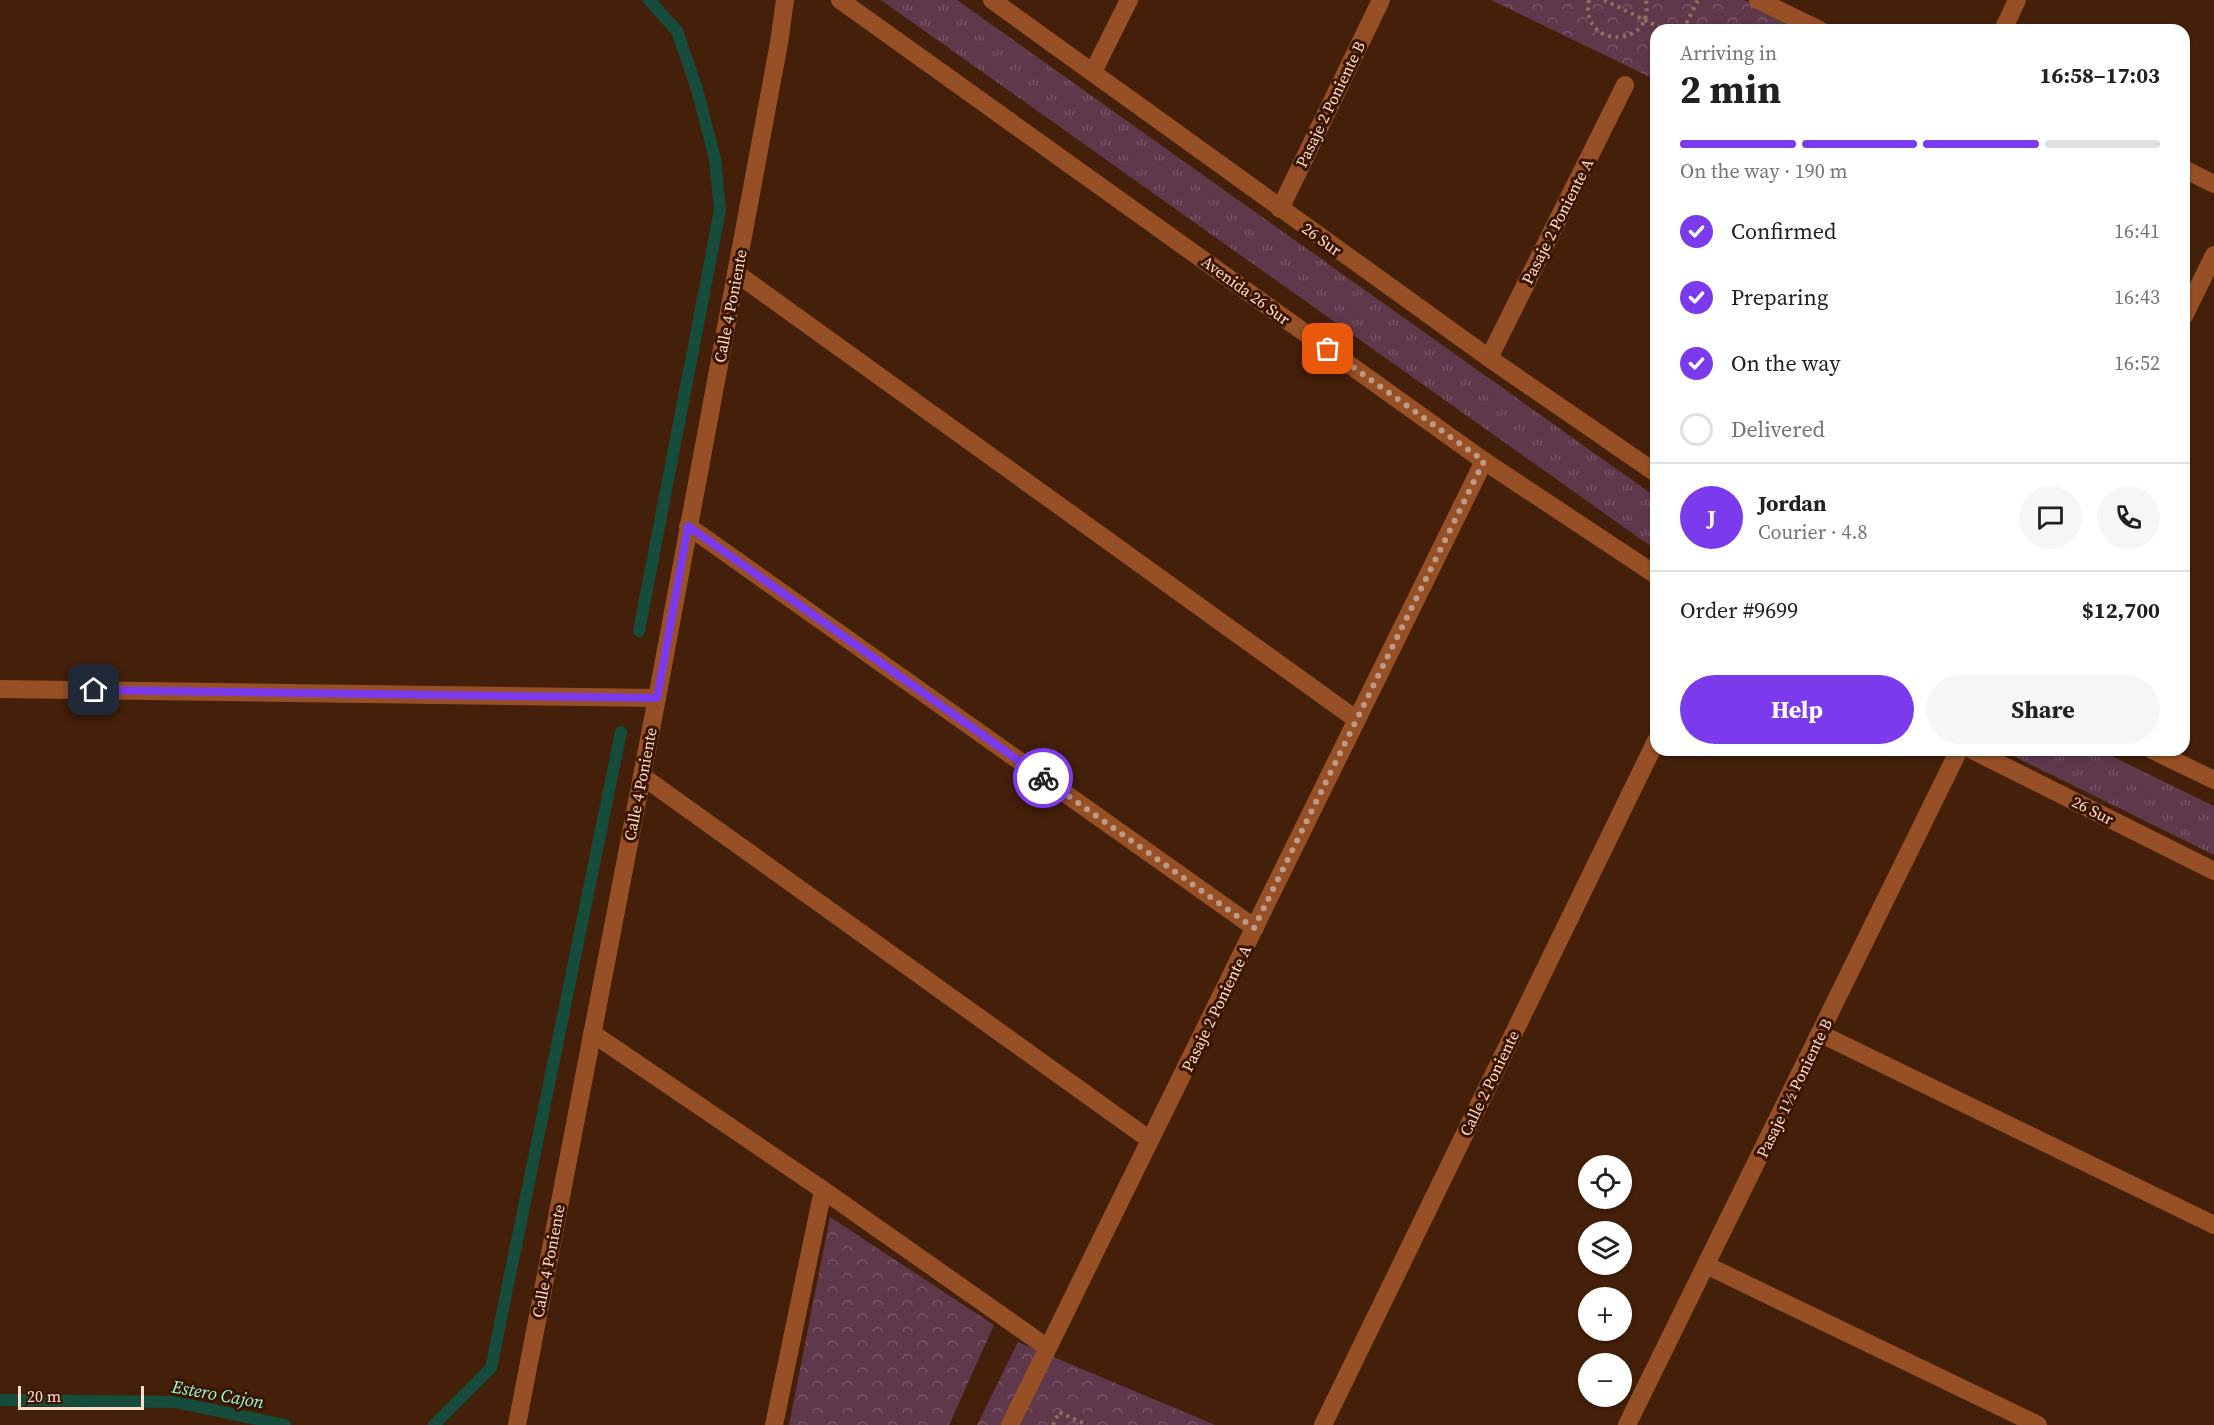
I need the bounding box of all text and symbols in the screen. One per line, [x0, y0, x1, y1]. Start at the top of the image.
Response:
street label: Pasaje 2 Poniente B [1290, 37, 1370, 171]
text: Arriving in [1680, 39, 1777, 67]
text: 16:58–17:03 [2040, 60, 2160, 90]
text: 2 min [1680, 63, 1781, 116]
street label: Pasaje 2 Poniente A [1516, 154, 1598, 288]
text: On the way · 190 m [1680, 157, 1847, 185]
icon: check [1680, 215, 1713, 248]
text: Confirmed [1731, 216, 1836, 246]
street label: 26 Sur [1298, 217, 1346, 261]
text: 16:41 [2114, 217, 2160, 245]
street label: Calle 4 Poniente [708, 248, 752, 364]
street label: Avenida 26 Sur [1197, 250, 1295, 330]
icon: check [1680, 281, 1713, 314]
text: Preparing [1731, 282, 1828, 312]
text: 16:43 [2114, 283, 2160, 311]
pin [1302, 323, 1353, 374]
icon: bag [1311, 332, 1344, 365]
icon: check [1680, 347, 1713, 380]
text: On the way [1731, 348, 1840, 378]
text: 16:52 [2114, 349, 2160, 377]
text: Delivered [1731, 414, 1825, 444]
button: chat [2019, 486, 2082, 549]
button: phone [2097, 486, 2160, 549]
text: Jordan [1758, 488, 1826, 518]
text: J [1707, 502, 1716, 532]
text: Courier · 4.8 [1758, 518, 1867, 546]
text: Order #9699 [1680, 595, 1798, 625]
text: $12,700 [2082, 595, 2160, 625]
pin [68, 664, 119, 715]
icon: home [77, 673, 110, 706]
button: Help [1680, 675, 1914, 744]
button: Share [1926, 675, 2160, 744]
street label: Calle 4 Poniente [618, 726, 662, 842]
courier [1013, 748, 1073, 808]
icon: bike [1027, 762, 1060, 795]
street label: 26 Sur [2068, 790, 2118, 830]
street label: Pasaje 2 Poniente A [1176, 941, 1256, 1075]
street label: Pasaje 1½ Poniente B [1751, 1015, 1837, 1161]
street label: Calle 2 Poniente [1454, 1027, 1524, 1139]
map controls [1578, 1155, 1632, 1407]
button: locate [1578, 1155, 1632, 1209]
street label: Calle 4 Poniente [526, 1203, 570, 1319]
button: layers [1578, 1221, 1632, 1275]
button: + [1578, 1287, 1632, 1341]
button: − [1578, 1353, 1632, 1407]
water label: Estero Cajon [169, 1373, 266, 1414]
scale bar [18, 1383, 144, 1410]
text: 20 m [27, 1385, 61, 1407]

